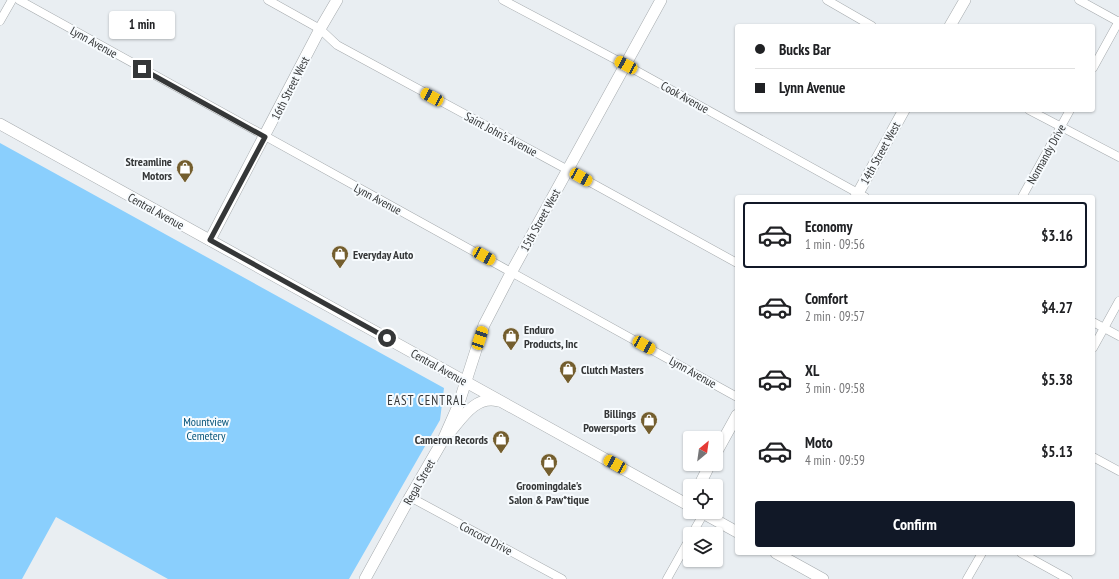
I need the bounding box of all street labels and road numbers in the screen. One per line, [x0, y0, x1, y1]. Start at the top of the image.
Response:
street label: Lynn Avenue [68, 23, 120, 61]
street label: 16th Street West [268, 53, 313, 122]
street label: Cook Avenue [658, 78, 712, 116]
street label: Saint John's Avenue [462, 108, 540, 160]
street label: 14th Street West [857, 119, 904, 187]
street label: Normandy Drive [1023, 121, 1069, 187]
street label: Lynn Avenue [352, 180, 404, 218]
street label: 15th Street West [517, 186, 564, 254]
street label: Central Avenue [125, 189, 187, 233]
street label: Central Avenue [408, 345, 470, 389]
street label: Lynn Avenue [667, 353, 719, 391]
street label: Regal Street [400, 456, 438, 508]
street label: Concord Drive [457, 518, 515, 558]

